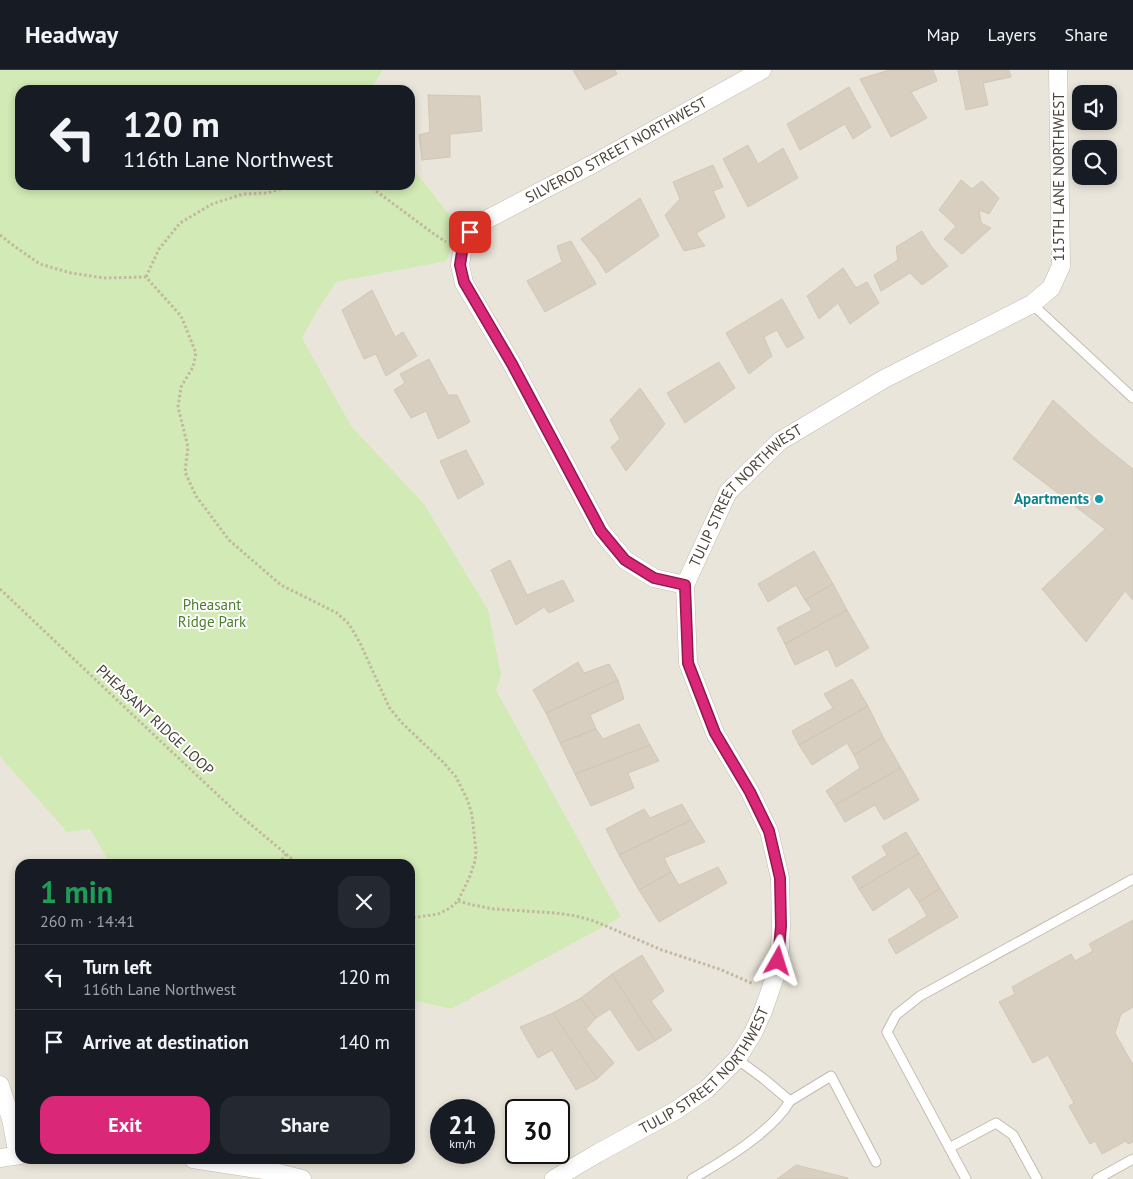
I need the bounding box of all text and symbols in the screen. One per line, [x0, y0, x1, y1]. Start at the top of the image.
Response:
text: Headway [25, 19, 118, 50]
text: Map [927, 23, 959, 46]
text: Layers [987, 23, 1036, 46]
text: Share [1064, 23, 1108, 46]
map controls [1072, 85, 1117, 185]
button: sound [1072, 85, 1117, 130]
street label: SILVEROD STREET NORTHWEST [522, 92, 711, 207]
street label: 115TH LANE NORTHWEST [1049, 92, 1068, 262]
text: 120 m [123, 101, 220, 147]
icon: left [40, 105, 105, 170]
button: search [1072, 140, 1117, 185]
text: 116th Lane Northwest [123, 145, 333, 173]
pin [449, 211, 491, 253]
icon: arrive [456, 218, 484, 246]
street label: TULIP STREET NORTHWEST [685, 420, 806, 570]
place label: Apartments [1014, 489, 1089, 508]
marker: Apartments [1093, 493, 1105, 505]
park label: Pheasant Ridge Park [178, 595, 247, 631]
street label: PHEASANT RIDGE LOOP [93, 660, 218, 779]
text: 1 min [40, 872, 113, 911]
button: close [338, 876, 390, 928]
text: 260 m · 14:41 [40, 911, 135, 931]
position arrow [751, 934, 803, 986]
text: Turn left [83, 955, 152, 979]
icon: left [40, 963, 68, 991]
text: 120 m [338, 965, 390, 989]
text: 116th Lane Northwest [83, 979, 236, 999]
street label: TULIP STREET NORTHWEST [636, 1003, 773, 1138]
icon: arrive [40, 1028, 68, 1056]
text: Arrive at destination [83, 1030, 249, 1054]
text: 140 m [338, 1030, 390, 1054]
button: Exit [40, 1096, 210, 1154]
button: Share [220, 1096, 390, 1154]
speed limit sign: 30 [505, 1099, 570, 1164]
text: 21 [448, 1109, 477, 1141]
text: km/h [449, 1136, 476, 1151]

